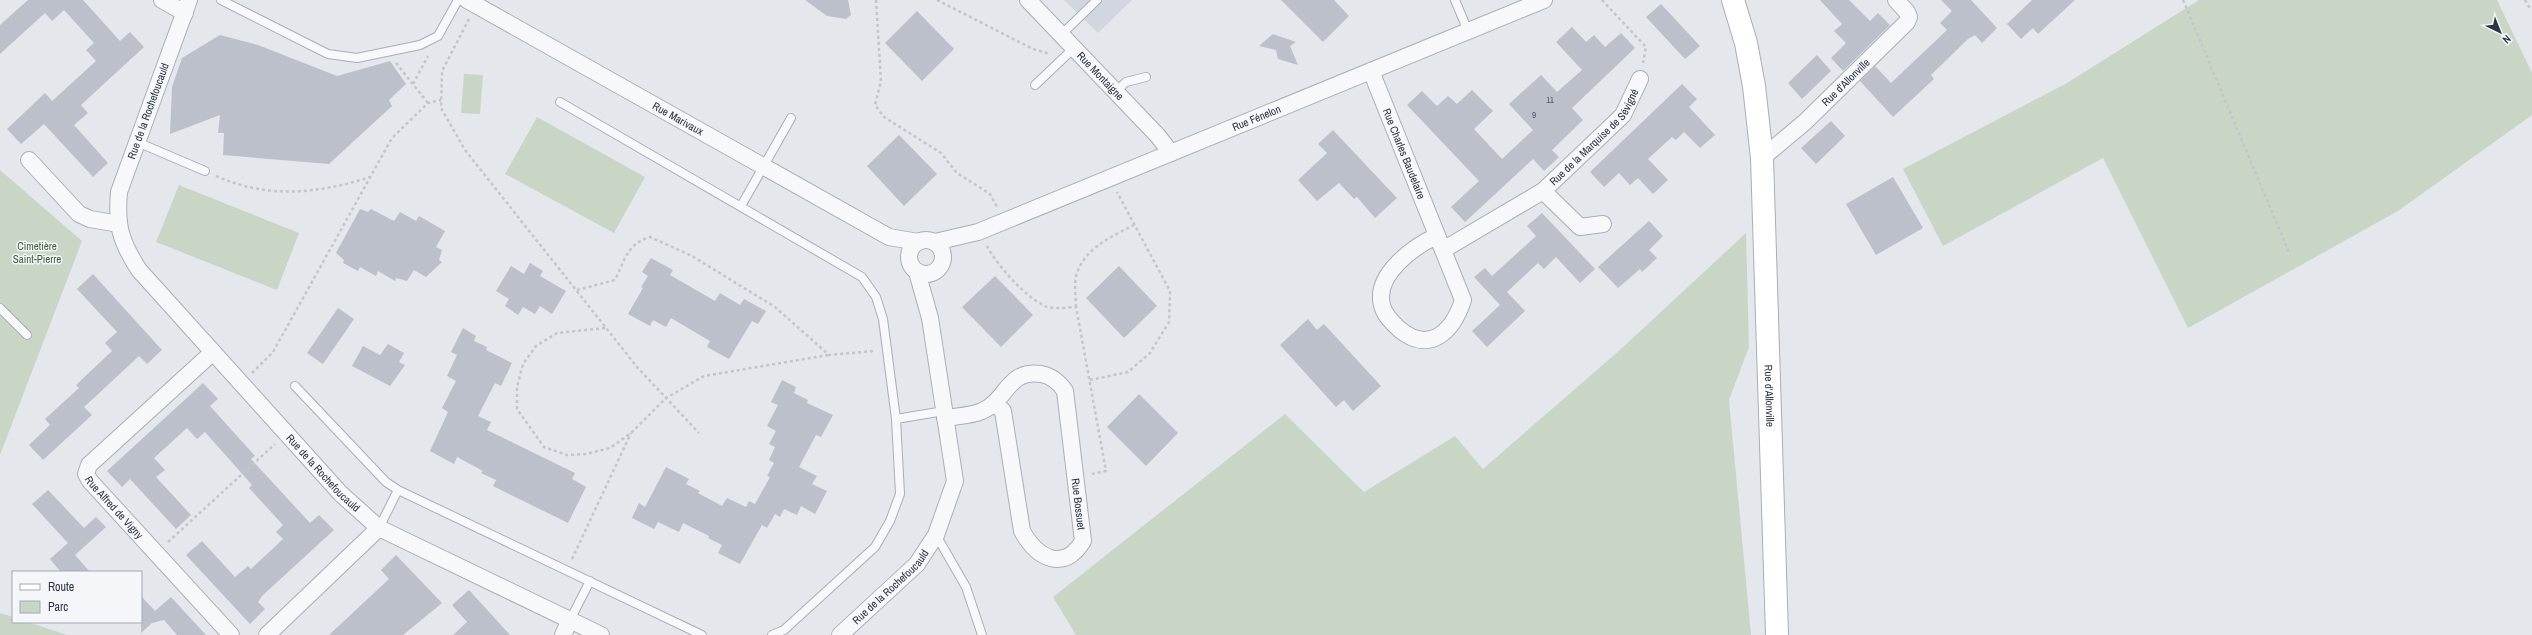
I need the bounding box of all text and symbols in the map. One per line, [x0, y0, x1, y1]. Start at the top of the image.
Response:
north arrow [2480, 12, 2520, 52]
text: N [2500, 32, 2514, 47]
street label: Rue Montaigne [1074, 49, 1127, 103]
street label: Rue d'Allonville [1819, 55, 1873, 109]
street label: Rue de la Rochefoucauld [124, 61, 172, 161]
street label: Rue de la Marquise de Sévigné [1546, 87, 1641, 188]
house number: 11 [1546, 94, 1554, 106]
street label: Rue Marivaux [650, 99, 706, 139]
street label: Rue Fénelon [1230, 102, 1283, 134]
street label: Rue Charles Baudelaire [1380, 106, 1429, 201]
house number: 9 [1532, 109, 1536, 121]
park label: Cimetière Saint-Pierre [13, 239, 61, 266]
street label: Rue d'Allonville [1762, 365, 1777, 427]
street label: Rue de la Rochefoucauld [283, 431, 363, 515]
street label: Rue Alfred de Vigny [82, 474, 147, 542]
street label: Rue Bossuet [1069, 477, 1089, 531]
street label: Rue de la Rochefoucauld [849, 547, 932, 627]
legend [12, 571, 142, 623]
text: Route [48, 579, 74, 595]
text: Parc [48, 599, 68, 615]

